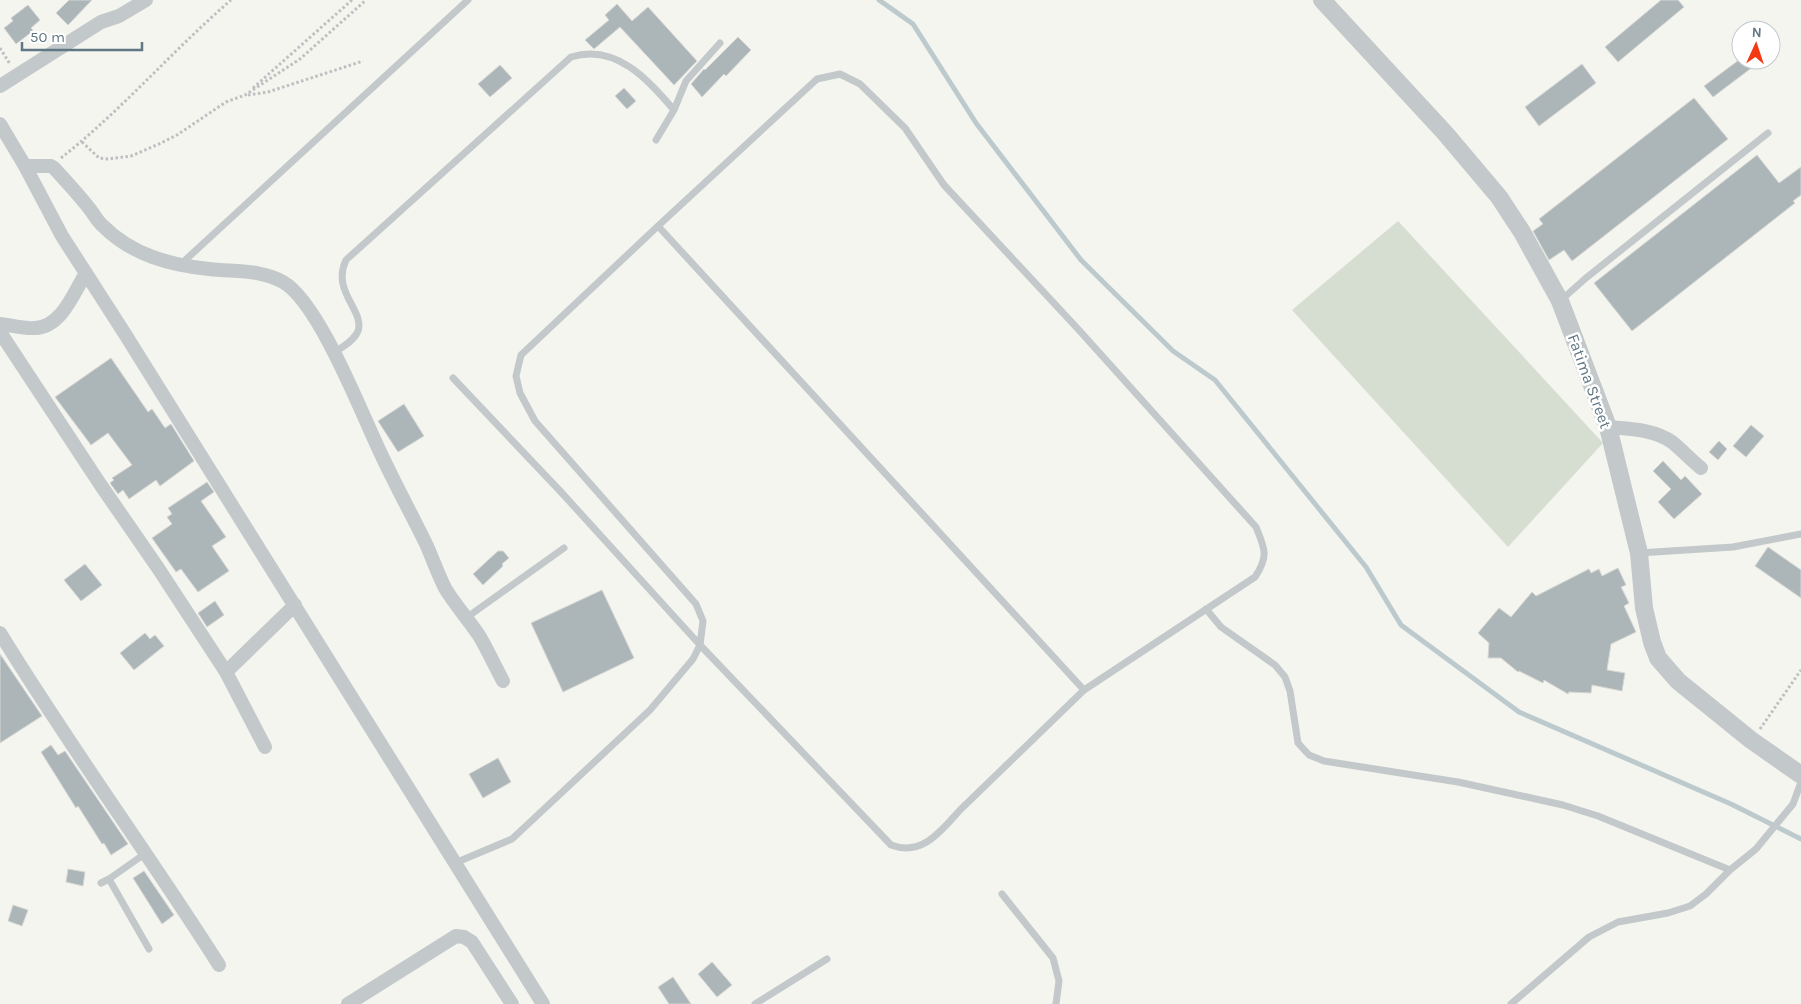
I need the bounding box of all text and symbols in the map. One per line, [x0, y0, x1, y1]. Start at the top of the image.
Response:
scale bar [22, 20, 142, 52]
north arrow [1731, 20, 1781, 70]
text: N [1751, 24, 1762, 41]
text: 50 m [30, 28, 65, 46]
street label: Fatima Street [1564, 331, 1615, 431]

